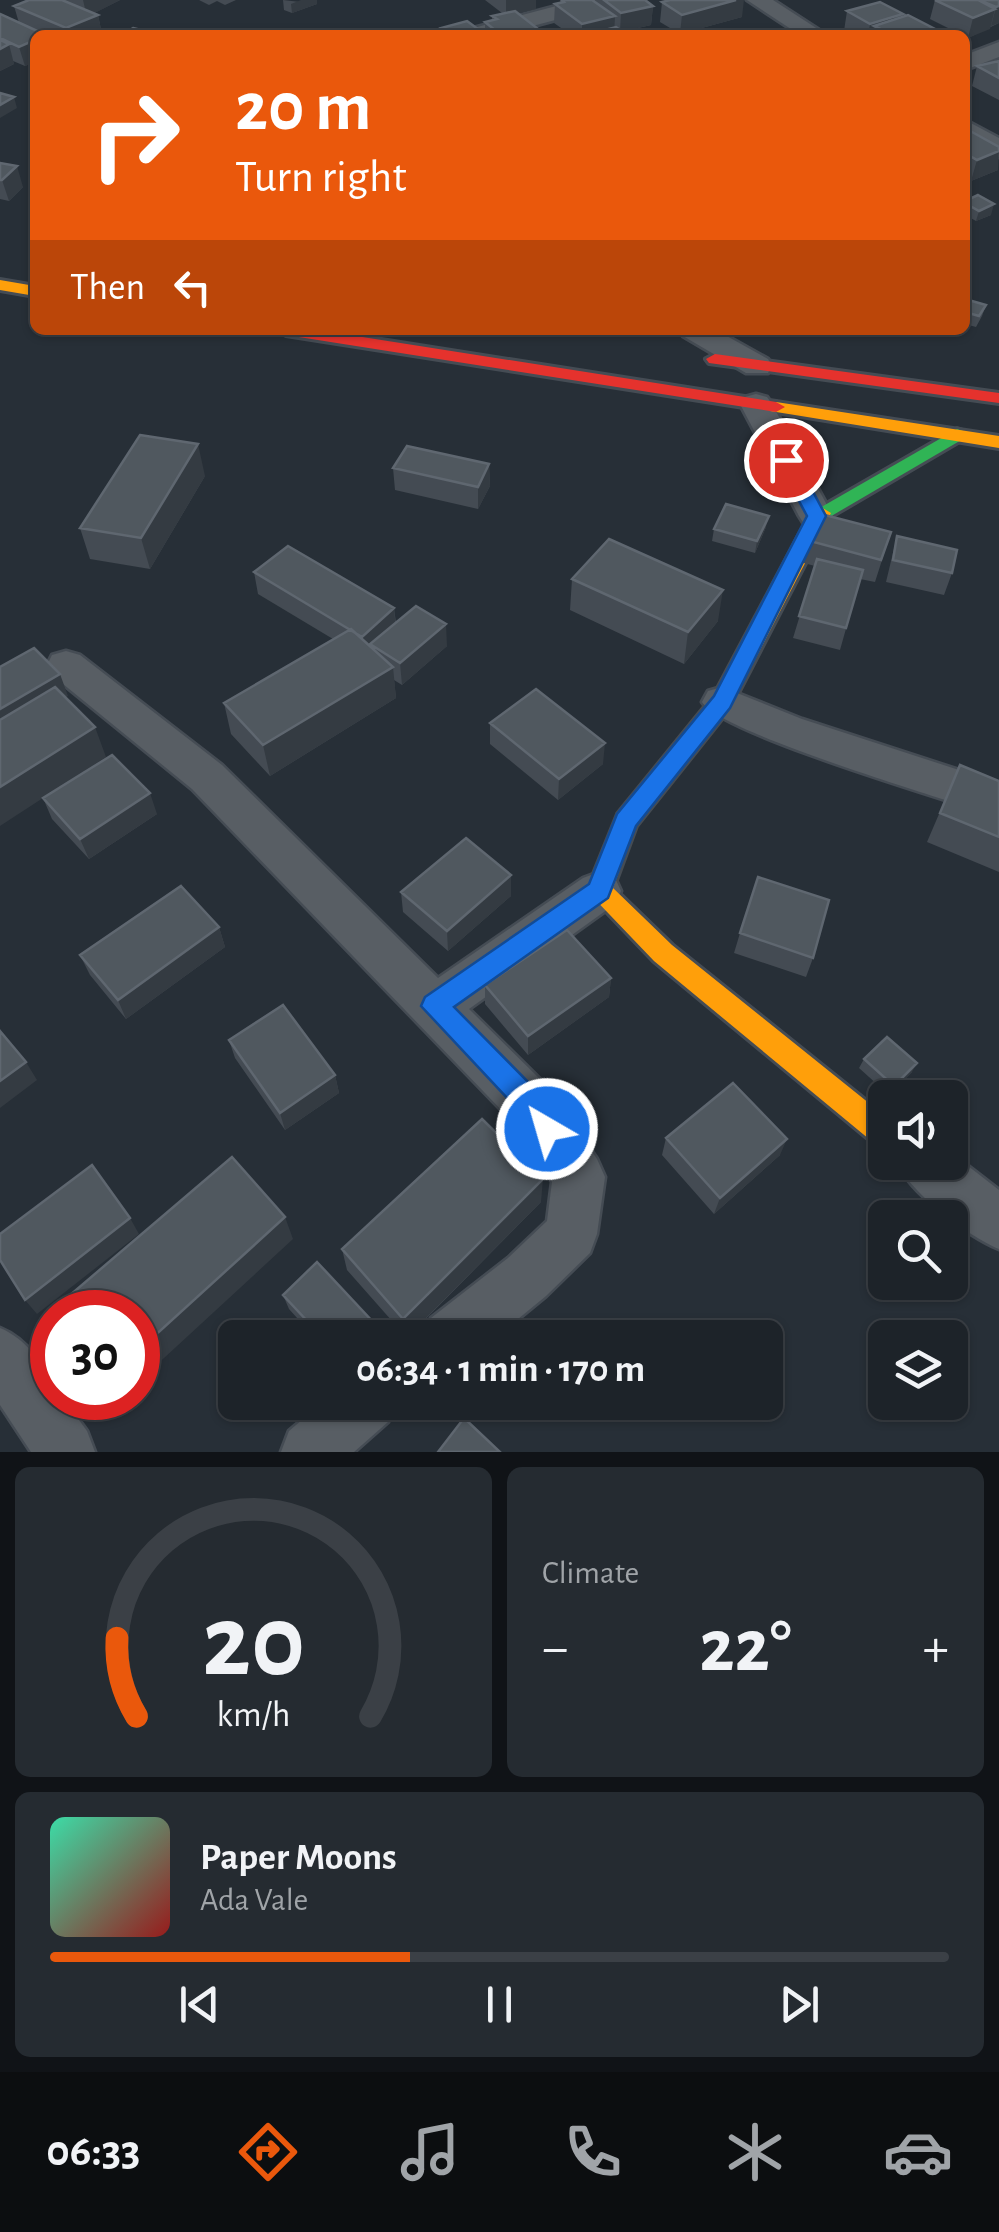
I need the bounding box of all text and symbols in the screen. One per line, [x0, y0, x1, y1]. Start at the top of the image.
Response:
icon: right [70, 70, 200, 200]
text: 20 m [235, 73, 372, 143]
text: Turn right [235, 155, 407, 200]
icon: left [165, 260, 220, 315]
text: Then [70, 269, 145, 307]
pin [744, 418, 829, 503]
icon: arrive [759, 433, 814, 488]
position arrow [495, 1077, 599, 1181]
map controls [868, 1080, 968, 1420]
button: sound [868, 1080, 968, 1180]
button: search [868, 1200, 968, 1300]
speed limit sign: 30 [30, 1290, 160, 1420]
button: layers [868, 1320, 968, 1420]
text: 06:34 · 1 min · 170 m [356, 1351, 645, 1389]
text: Climate [542, 1557, 639, 1589]
text: 20 [202, 1591, 305, 1695]
text: 22° [699, 1610, 792, 1685]
text: − [542, 1621, 568, 1676]
text: + [923, 1621, 949, 1676]
text: km/h [217, 1697, 290, 1733]
text: Paper Moons [200, 1839, 397, 1877]
text: Ada Vale [200, 1884, 308, 1916]
icon: previous [172, 1977, 227, 2032]
icon: pause [472, 1977, 527, 2032]
icon: next [772, 1977, 827, 2032]
icon: directions [233, 2117, 303, 2187]
icon: music [395, 2117, 465, 2187]
icon: phone [558, 2117, 628, 2187]
icon: climate [720, 2117, 790, 2187]
icon: car [883, 2117, 953, 2187]
text: 06:33 [46, 2129, 141, 2174]

